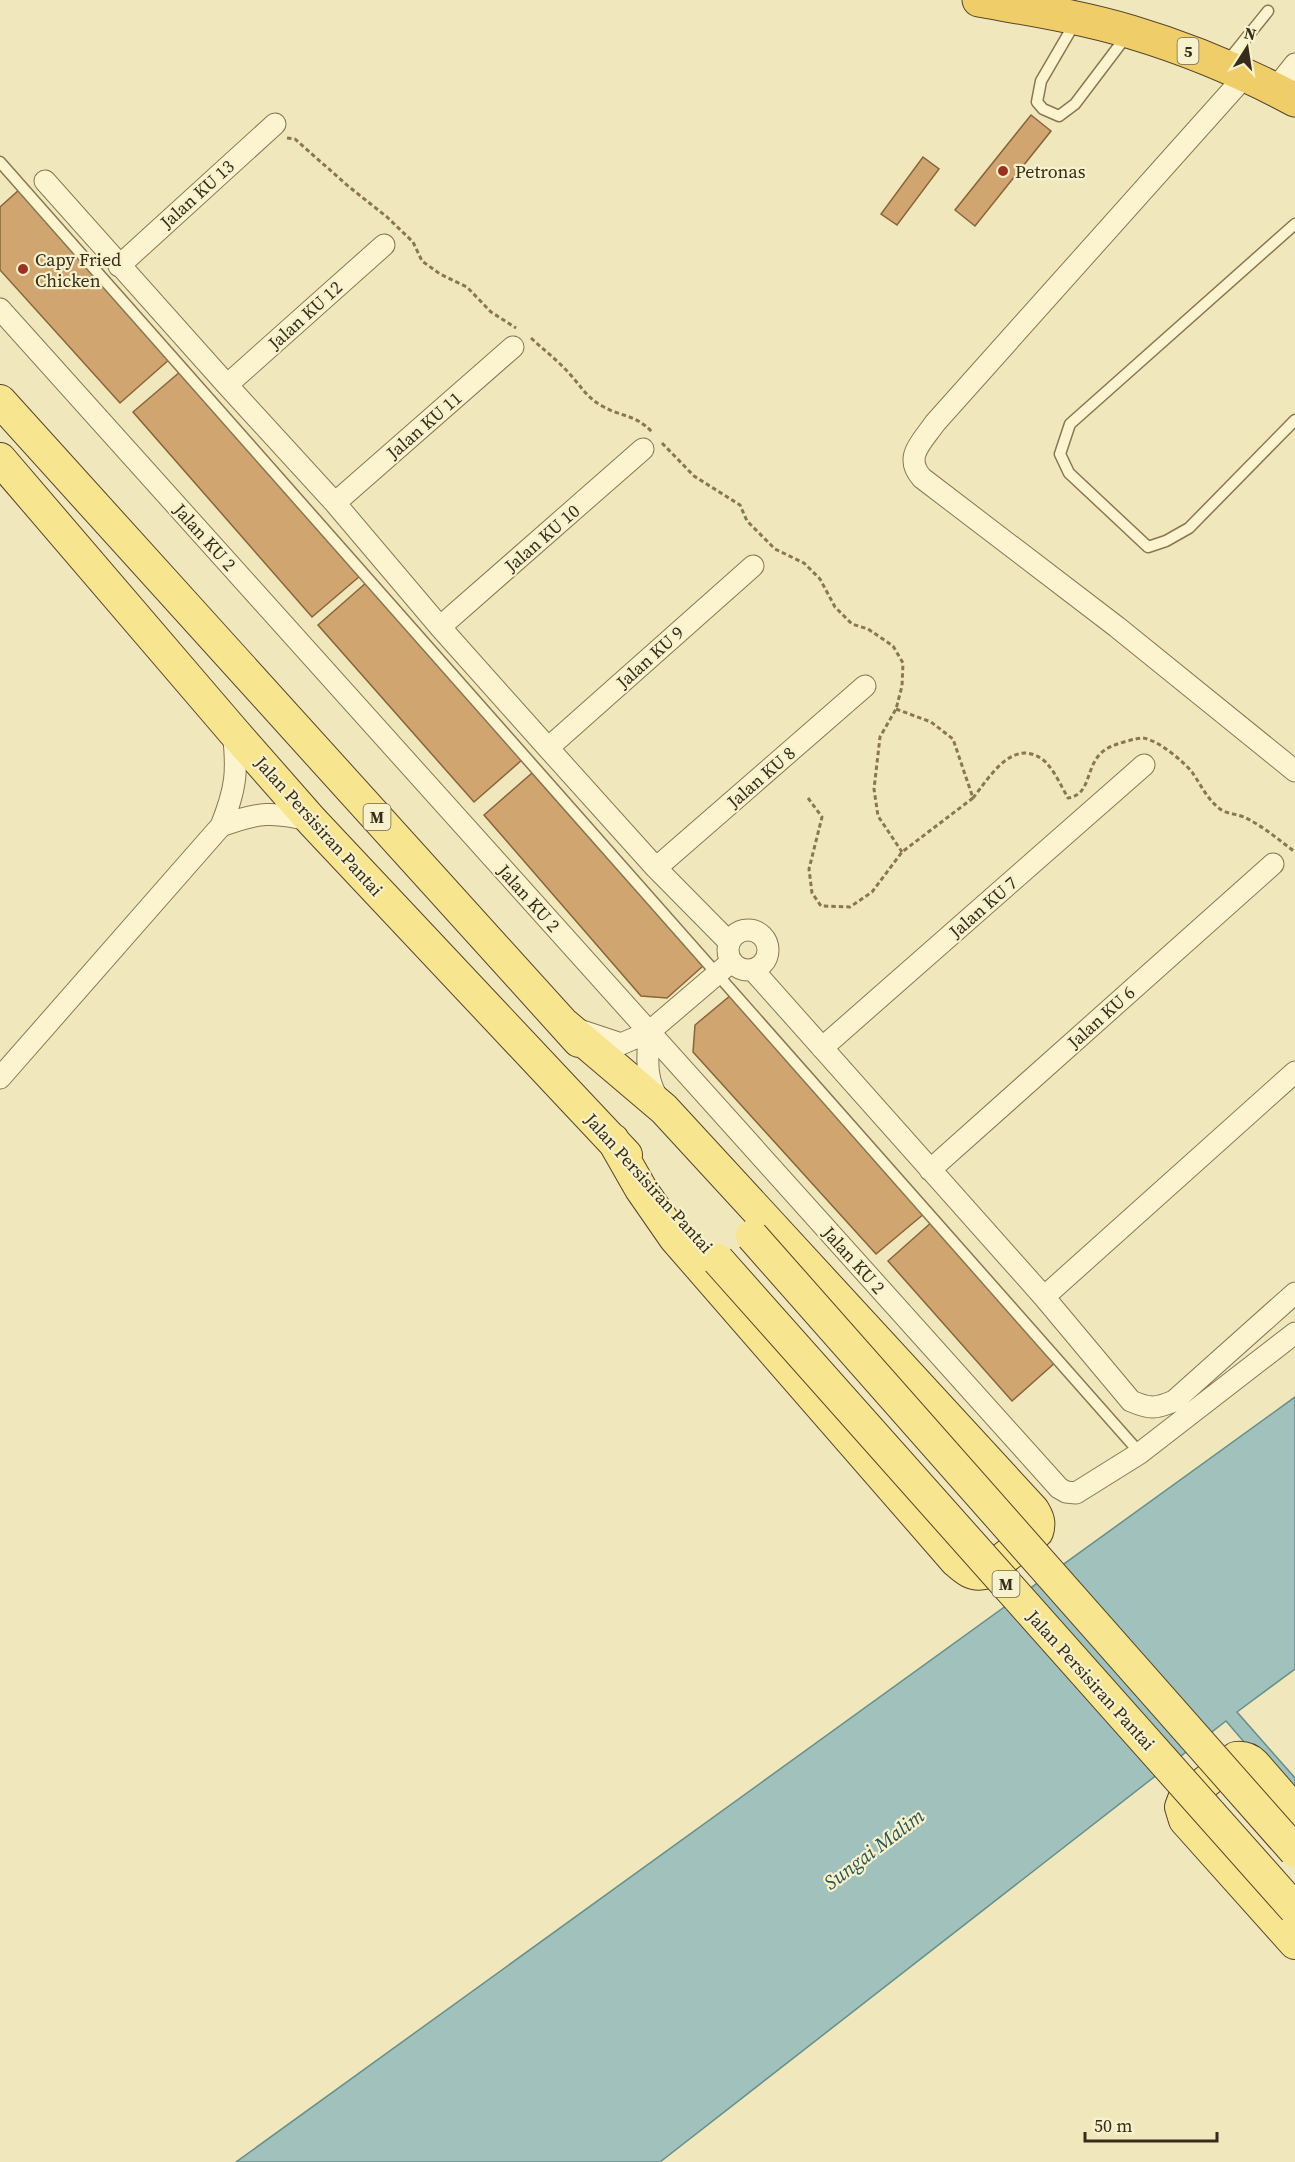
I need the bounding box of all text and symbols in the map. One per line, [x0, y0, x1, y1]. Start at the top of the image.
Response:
north arrow [1217, 18, 1277, 78]
text: N [1242, 21, 1258, 45]
road number: 5 [1178, 38, 1198, 64]
street label: Jalan KU 13 [154, 154, 240, 235]
place label: Petronas [1015, 159, 1086, 184]
marker: Petronas [996, 164, 1010, 178]
place label: Capy Fried Chicken [35, 247, 121, 293]
marker: Capy Fried Chicken [16, 262, 30, 276]
street label: Jalan KU 12 [262, 275, 348, 356]
street label: Jalan KU 11 [380, 385, 467, 465]
street label: Jalan KU 2 [167, 497, 242, 576]
street label: Jalan KU 10 [498, 498, 585, 578]
street label: Jalan KU 9 [610, 620, 689, 695]
street label: Jalan KU 8 [721, 740, 800, 814]
street label: Jalan Persisiran Pantai [249, 750, 389, 901]
road number: M [364, 804, 391, 830]
street label: Jalan KU 2 [491, 858, 566, 937]
street label: Jalan KU 7 [943, 870, 1022, 944]
street label: Jalan KU 6 [1061, 980, 1140, 1055]
street label: Jalan Persisiran Pantai [579, 1107, 719, 1258]
street label: Jalan KU 2 [816, 1220, 891, 1299]
road number: M [992, 1571, 1020, 1597]
street label: Jalan Persisiran Pantai [1021, 1604, 1161, 1755]
water label: Sungai Malim [818, 1802, 931, 1896]
scale bar [1085, 2105, 1217, 2143]
text: 50 m [1094, 2113, 1132, 2138]

